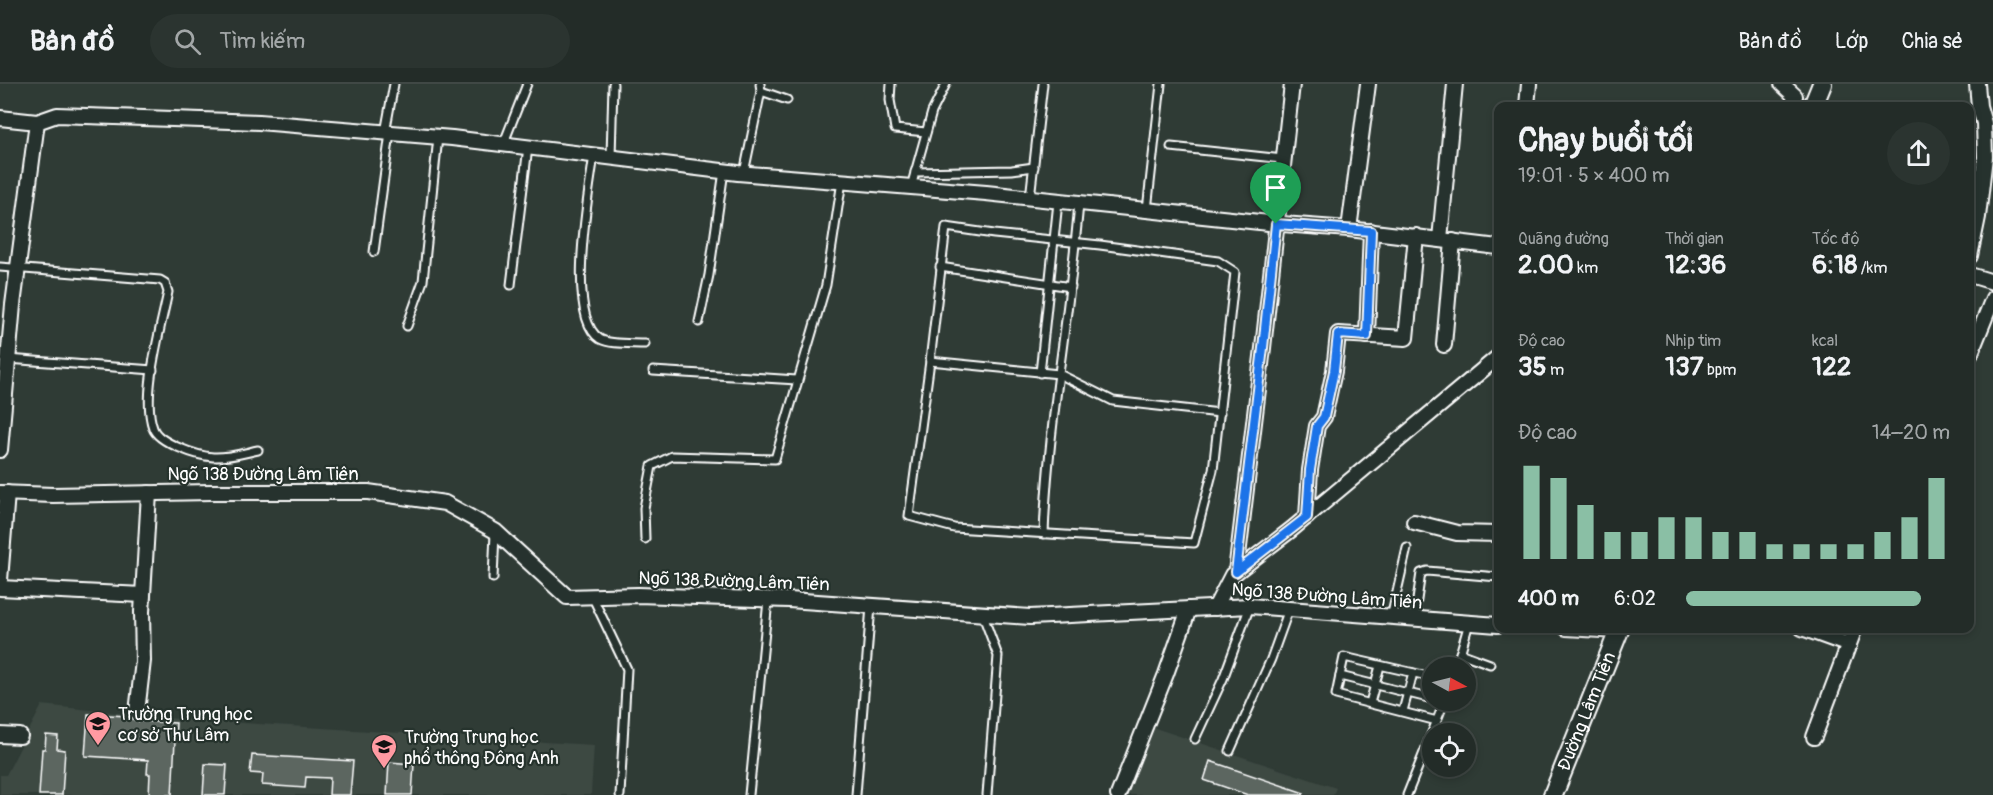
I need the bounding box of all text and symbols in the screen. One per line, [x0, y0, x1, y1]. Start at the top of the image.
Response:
search box [150, 14, 570, 68]
text: Bản đồ [30, 24, 114, 59]
icon: search [171, 25, 204, 58]
text: Tìm kiếm [219, 27, 305, 55]
text: Bản đồ [1738, 28, 1802, 55]
text: Lớp [1835, 28, 1868, 55]
text: Chia sẻ [1901, 28, 1963, 55]
text: Chạy buổi tối [1518, 120, 1693, 161]
button: share [1887, 122, 1950, 185]
pin [1250, 162, 1301, 224]
text: 19:01 · 5 × 400 m [1518, 163, 1670, 188]
icon: arrive [1259, 171, 1292, 204]
text: Quãng đường [1518, 229, 1609, 249]
text: Thời gian [1665, 229, 1724, 249]
text: Tốc độ [1812, 229, 1860, 249]
text: 2.00 [1518, 249, 1574, 281]
text: 12:36 [1665, 249, 1726, 281]
text: 6:18 [1812, 249, 1857, 281]
text: km [1574, 258, 1598, 278]
text: /km [1857, 258, 1887, 278]
text: Độ cao [1518, 331, 1565, 351]
text: Nhịp tim [1665, 331, 1721, 351]
text: kcal [1812, 331, 1838, 351]
text: 35 [1518, 351, 1547, 383]
text: 137 [1665, 351, 1703, 383]
text: 122 [1812, 351, 1851, 383]
text: m [1547, 360, 1564, 380]
text: bpm [1703, 360, 1737, 380]
text: Độ cao [1518, 420, 1577, 445]
text: 14–20 m [1872, 420, 1950, 445]
street label: Ngõ 138 Đường Lâm Tiên [167, 463, 359, 486]
street label: Ngõ 138 Đường Lâm Tiên [638, 567, 830, 596]
street label: Ngõ 138 Đường Lâm Tiên [1231, 578, 1423, 615]
text: 400 m [1518, 586, 1579, 611]
text: 6:02 [1614, 586, 1656, 611]
street label: Đường Lâm Tiên [1553, 649, 1621, 775]
north arrow [1422, 657, 1476, 711]
map controls [1422, 657, 1476, 777]
place label: Trường Trung học cơ sở Thư Lâm [118, 703, 253, 747]
school or university icon: Trường Trung học cơ sở Thư Lâm [83, 709, 113, 747]
button: locate [1422, 723, 1476, 777]
place label: Trường Trung học phổ thông Đông Anh [404, 726, 559, 770]
school or university icon: Trường Trung học phổ thông Đông Anh [369, 732, 399, 770]

